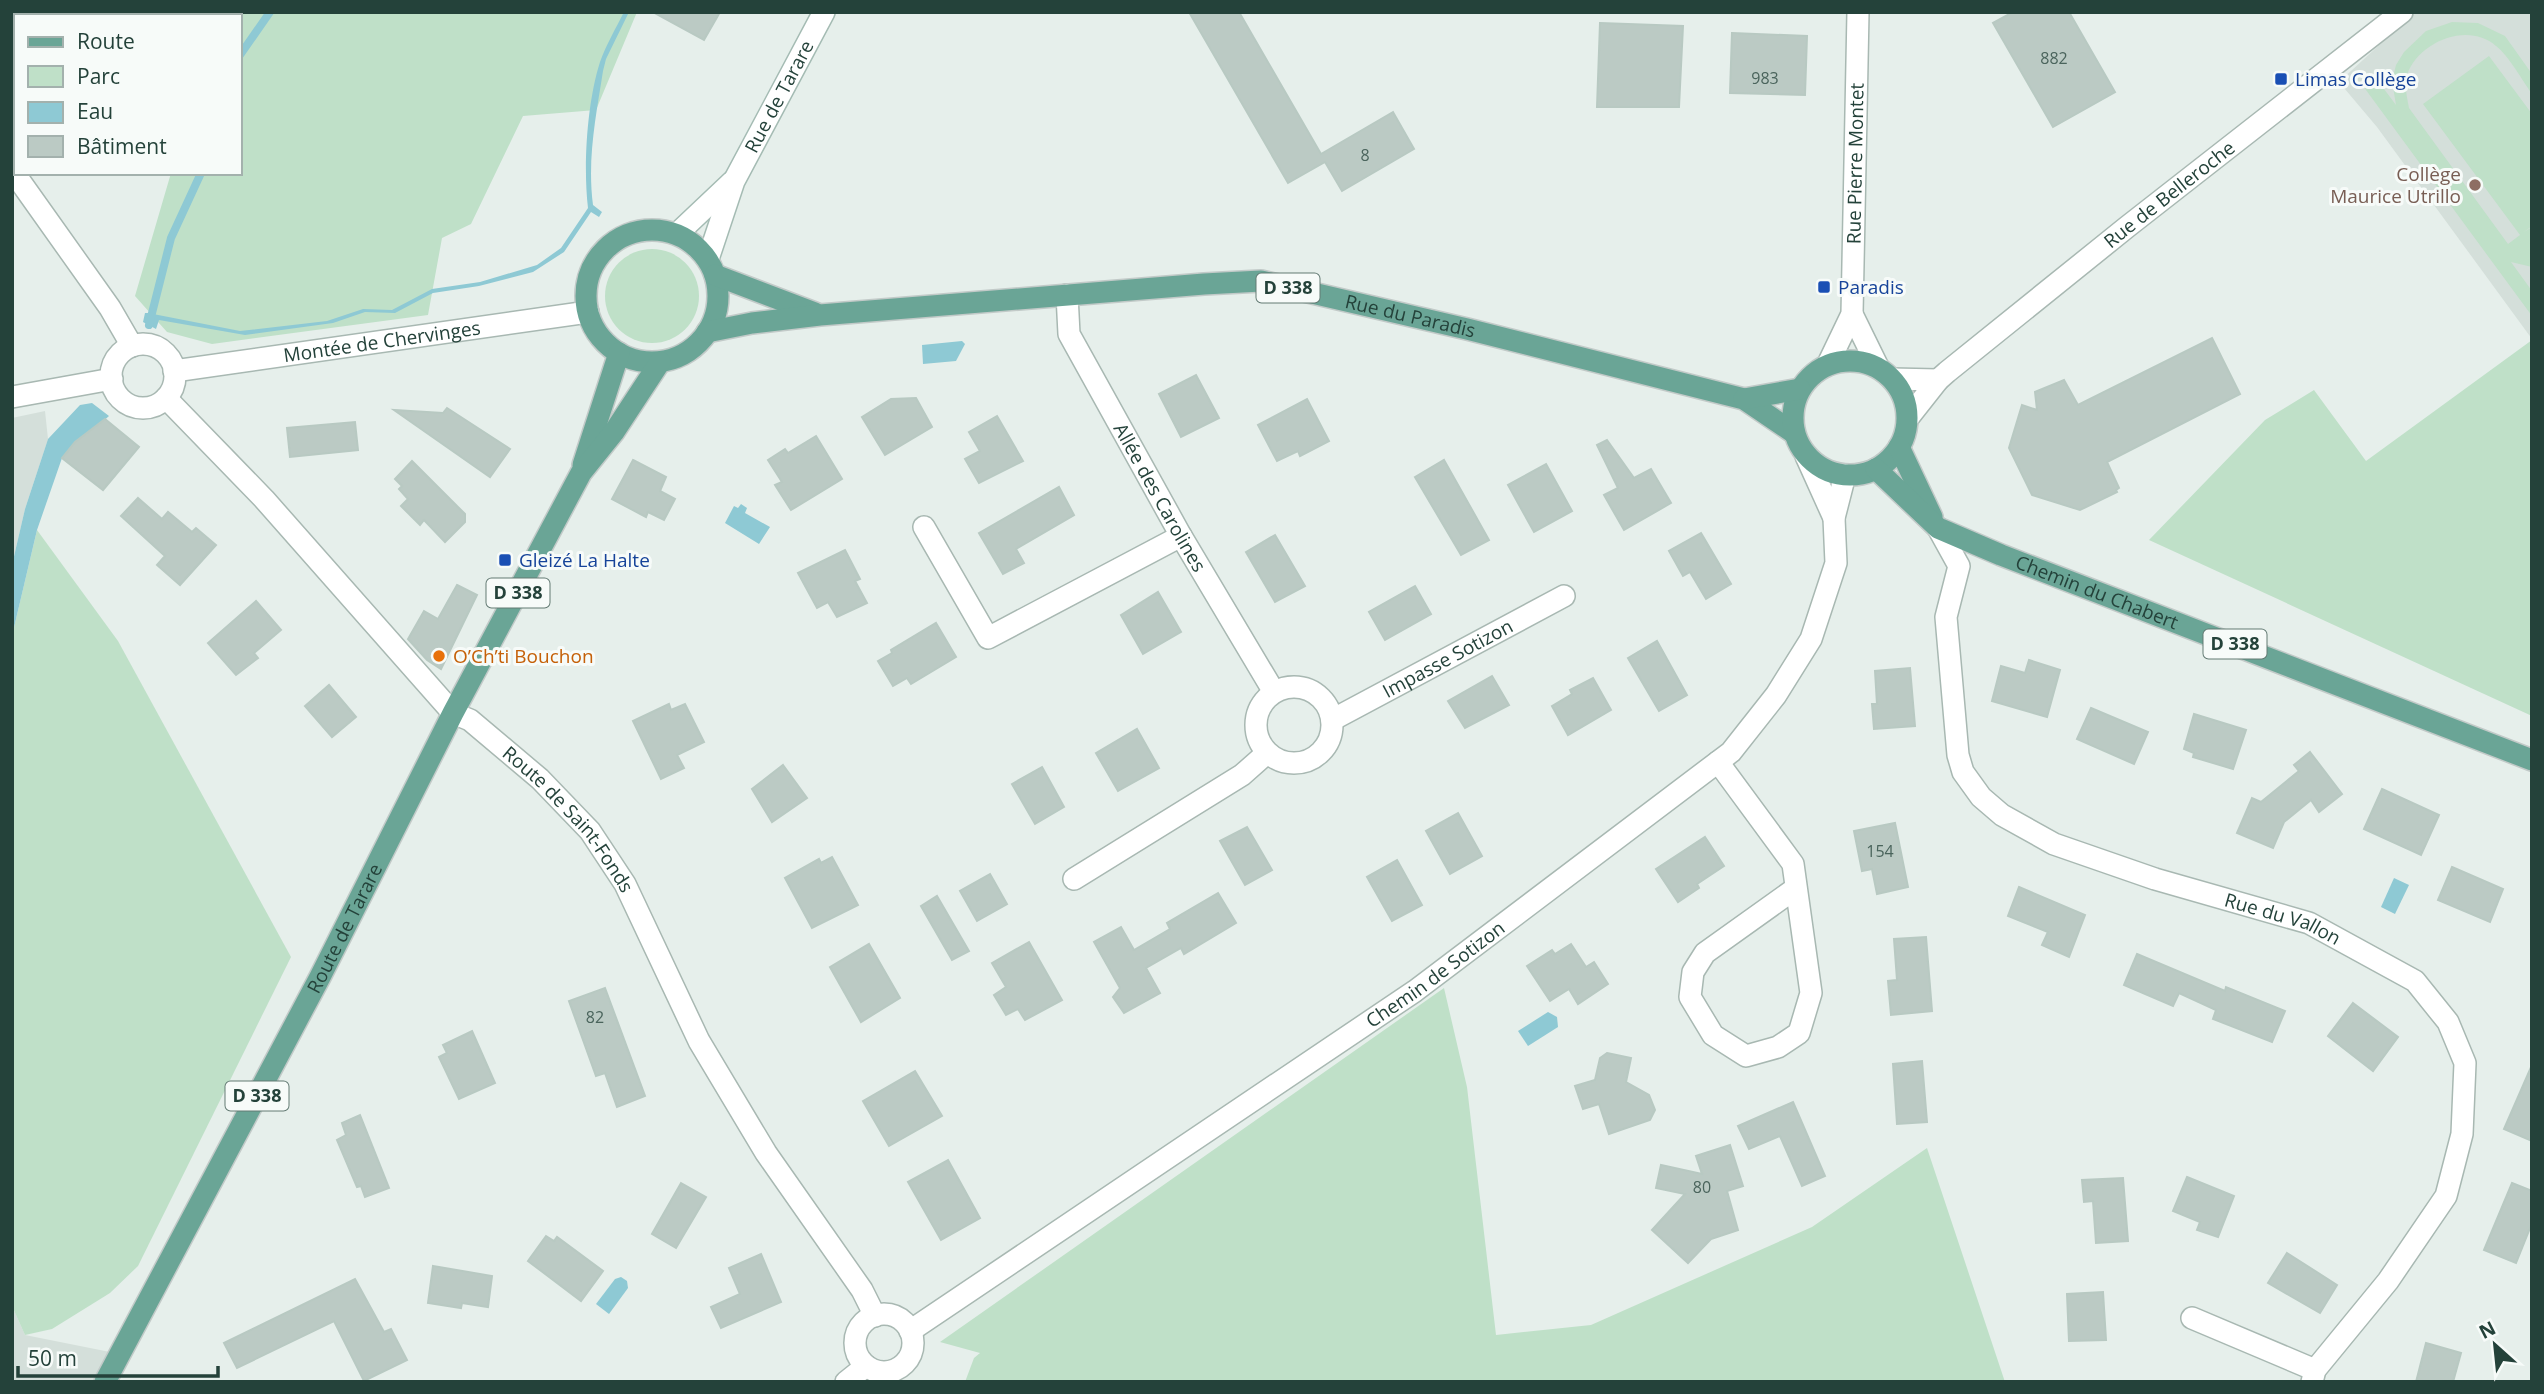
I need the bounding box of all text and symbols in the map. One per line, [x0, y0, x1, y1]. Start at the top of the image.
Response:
legend [14, 14, 242, 175]
text: Route [77, 27, 135, 55]
street label: Rue de Tarare [738, 36, 820, 157]
house number: 882 [2040, 47, 2068, 69]
text: Parc [77, 62, 120, 90]
place label: Limas Collège [2295, 66, 2417, 92]
house number: 983 [1751, 67, 1779, 89]
marker: Limas Collège [2273, 71, 2289, 87]
street label: Rue Pierre Montet [1840, 82, 1870, 244]
text: Eau [77, 97, 113, 125]
text: Bâtiment [77, 132, 167, 160]
street label: Rue de Belleroche [2098, 135, 2240, 254]
house number: 8 [1360, 144, 1370, 166]
place label: Collège Maurice Utrillo [2330, 161, 2461, 209]
marker: Collège Maurice Utrillo [2467, 177, 2483, 193]
road number: D 338 [1256, 274, 1320, 302]
place label: Paradis [1838, 274, 1904, 300]
marker: Paradis [1816, 279, 1832, 295]
street label: Rue du Paradis [1343, 288, 1478, 344]
street label: Montée de Chervinges [282, 314, 482, 368]
street label: Allée des Carolines [1108, 418, 1212, 577]
place label: Gleizé La Halte [519, 547, 650, 573]
street label: Chemin du Chabert [2012, 549, 2182, 635]
marker: Gleizé La Halte [497, 552, 513, 568]
road number: D 338 [486, 578, 550, 608]
street label: Impasse Sotizon [1378, 613, 1517, 704]
road number: D 338 [2204, 630, 2266, 658]
place label: O’Ch’ti Bouchon [453, 643, 594, 669]
marker: O’Ch’ti Bouchon [431, 648, 447, 664]
street label: Route de Saint-Fonds [497, 740, 640, 896]
house number: 154 [1866, 840, 1894, 862]
street label: Route de Tarare [301, 859, 388, 998]
street label: Rue du Vallon [2222, 887, 2346, 951]
street label: Chemin de Sotizon [1361, 915, 1510, 1033]
house number: 82 [586, 1006, 604, 1028]
road number: D 338 [226, 1082, 288, 1111]
house number: 80 [1693, 1176, 1711, 1198]
north arrow [2460, 1310, 2530, 1380]
text: N [2474, 1315, 2500, 1345]
scale bar [18, 1334, 217, 1378]
text: 50 m [28, 1344, 77, 1372]

